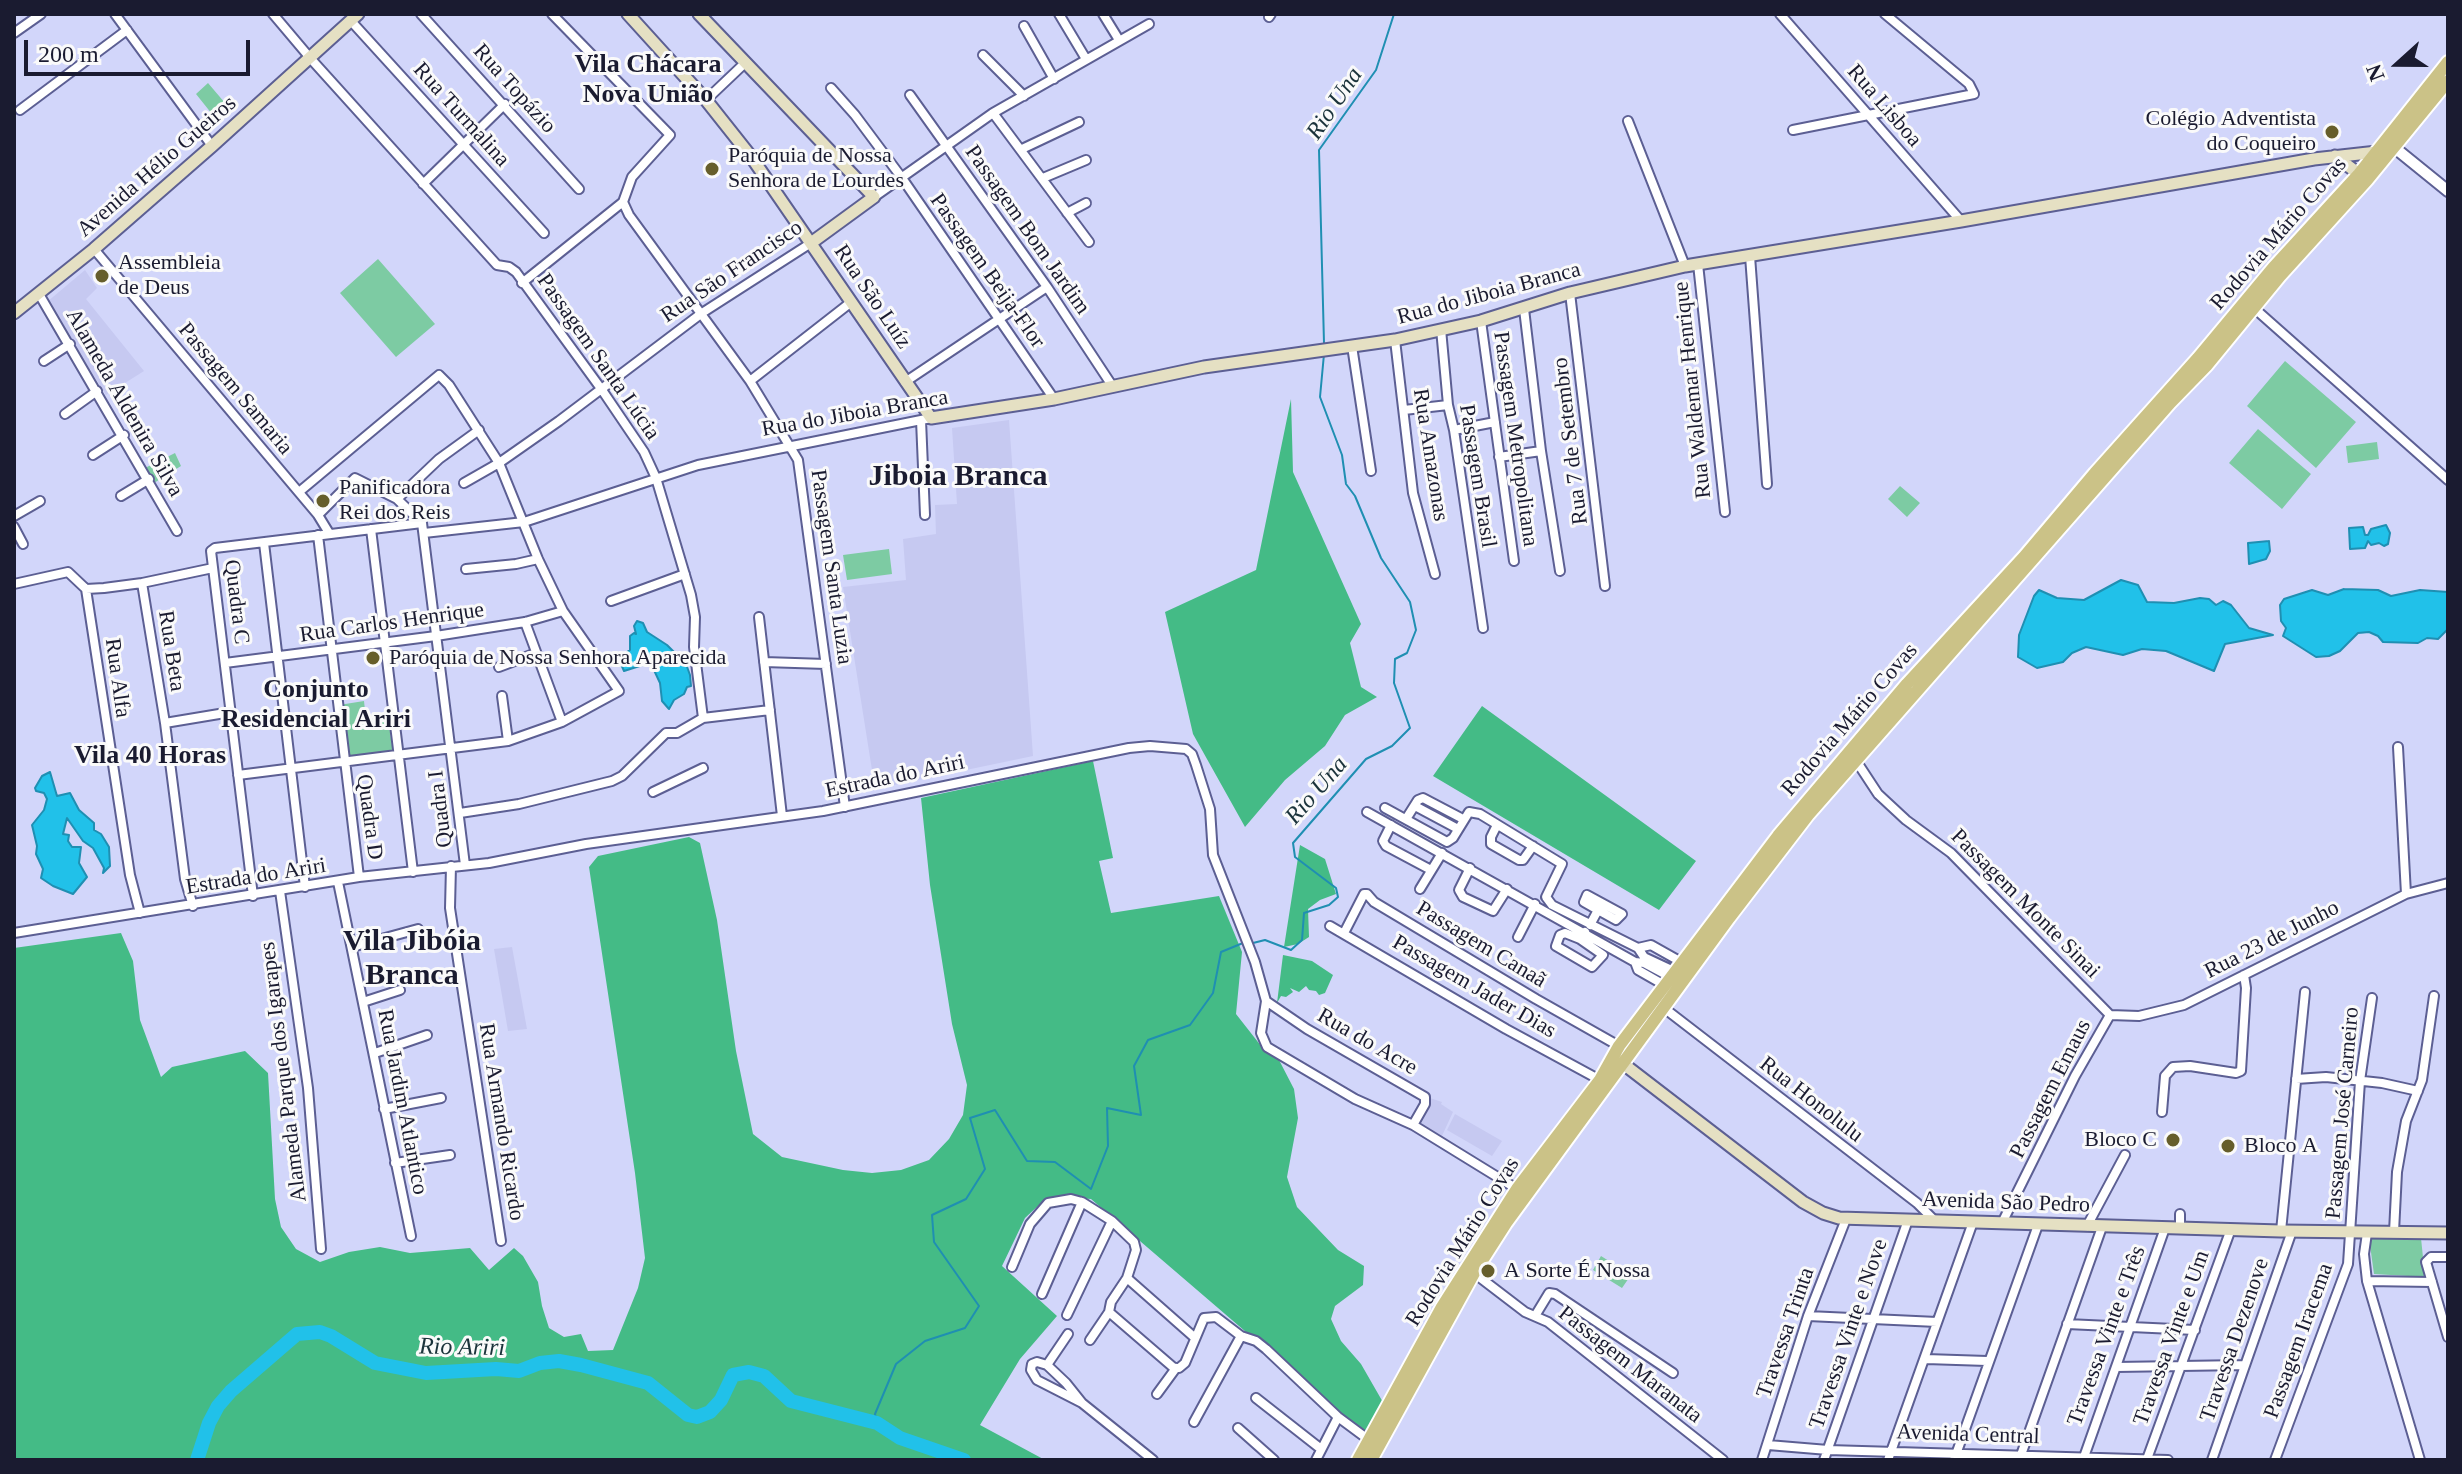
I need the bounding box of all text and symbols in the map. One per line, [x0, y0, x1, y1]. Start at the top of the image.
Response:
scale bar [28, 24, 254, 74]
north arrow [2358, 24, 2438, 104]
street label: Rua Topázio [467, 39, 561, 139]
text: 200 m [38, 41, 99, 67]
district label: Vila Chácara Nova União [574, 49, 722, 110]
street label: Rua Turmalina [407, 57, 515, 173]
street label: Rua Lisboa [1841, 59, 1927, 153]
text: N [2361, 61, 2390, 85]
water label: Rio Una [1301, 63, 1369, 145]
street label: Avenida Hélio Gueiros [72, 91, 242, 243]
place label: Colégio Adventista do Coqueiro [2146, 106, 2316, 158]
marker: Colégio Adventista do Coqueiro [2323, 123, 2341, 141]
street label: Passagem Bom Jardim [959, 140, 1095, 320]
place label: Paróquia de Nossa Senhora de Lourdes [728, 143, 904, 194]
street label: Rodovia Mário Covas [2205, 152, 2353, 316]
marker: Paróquia de Nossa Senhora de Lourdes [703, 160, 721, 178]
street label: Passagem Beija-Flor [924, 189, 1050, 353]
street label: Rua São Francisco [656, 215, 808, 329]
street label: Rua São Luíz [828, 240, 916, 354]
place label: Assembleia de Deus [118, 250, 221, 302]
street label: Rua do Jiboia Branca [1394, 257, 1584, 331]
marker: Assembleia de Deus [93, 267, 111, 285]
street label: Passagem Santa Lúcia [531, 269, 665, 445]
street label: Rua Waldemar Henrique [1668, 280, 1718, 500]
street label: Alameda Aldenira Silva [59, 304, 189, 502]
street label: Passagem Samaria [172, 318, 298, 460]
street label: Passagem Metropolitana [1487, 330, 1543, 548]
street label: Rua 7 de Setembro [1548, 356, 1594, 526]
street label: Rua do Jiboia Branca [760, 385, 950, 443]
street label: Rua Amazonas [1406, 387, 1454, 523]
street label: Passagem Brasil [1453, 402, 1501, 550]
district label: Jiboia Branca [868, 459, 1048, 495]
street label: Passagem Santa Luzia [804, 468, 858, 666]
place label: Panificadora Rei dos Reis [339, 475, 450, 526]
marker: Panificadora Rei dos Reis [314, 492, 332, 510]
street label: Quadra C [218, 558, 254, 646]
street label: Rua Carlos Henrique [298, 597, 486, 649]
street label: Rua Beta [152, 609, 190, 693]
street label: Rua Alfa [98, 637, 136, 719]
street label: Rodovia Mário Covas [1776, 638, 1924, 802]
place label: Paróquia de Nossa Senhora Aparecida [389, 645, 726, 671]
marker: Paróquia de Nossa Senhora Aparecida [364, 649, 382, 667]
district label: Conjunto Residencial Ariri [221, 674, 411, 736]
district label: Vila 40 Horas [74, 740, 226, 772]
street label: Estrada do Ariri [823, 749, 967, 805]
water label: Rio Una [1280, 751, 1354, 831]
street label: Quadra I [423, 769, 459, 849]
street label: Quadra D [350, 773, 388, 861]
street label: Passagem Monte Sinai [1945, 824, 2105, 984]
street label: Estrada do Ariri [184, 853, 328, 901]
street label: Rua 23 de Junho [2200, 895, 2344, 985]
street label: Passagem Canaã [1411, 896, 1551, 994]
district label: Vila Jibóia Branca [343, 924, 481, 994]
street label: Passagem Jader Dias [1388, 929, 1560, 1045]
street label: Alameda Parque dos Igarapes [255, 940, 313, 1204]
street label: Rua do Acre [1312, 1003, 1422, 1081]
street label: Passagem José Carneiro [2321, 1006, 2365, 1220]
street label: Rua Jardim Atlantico [371, 1007, 433, 1197]
street label: Passagem Emaus [2005, 1015, 2097, 1163]
street label: Rua Armando Ricardo [472, 1022, 530, 1222]
street label: Rua Honolulu [1754, 1051, 1868, 1149]
place label: Bloco C [2084, 1127, 2157, 1153]
marker: Bloco C [2164, 1131, 2182, 1149]
place label: Bloco A [2244, 1133, 2318, 1159]
marker: Bloco A [2219, 1137, 2237, 1155]
street label: Rodovia Mário Covas [1400, 1153, 1526, 1331]
street label: Avenida São Pedro [1921, 1187, 2091, 1219]
street label: Travessa Vinte e Nove [1804, 1236, 1894, 1432]
street label: Travessa Vinte e Três [2062, 1242, 2152, 1430]
street label: Travessa Vinte e Um [2128, 1247, 2216, 1429]
street label: Travessa Dezenove [2195, 1255, 2275, 1425]
place label: A Sorte É Nossa [1504, 1258, 1650, 1284]
street label: Passagem Iracema [2259, 1260, 2339, 1422]
marker: A Sorte É Nossa [1479, 1262, 1497, 1280]
street label: Travessa Trinta [1751, 1264, 1821, 1402]
street label: Passagem Maranata [1553, 1301, 1707, 1429]
water label: Rio Ariri [419, 1333, 505, 1363]
street label: Avenida Central [1896, 1419, 2040, 1451]

